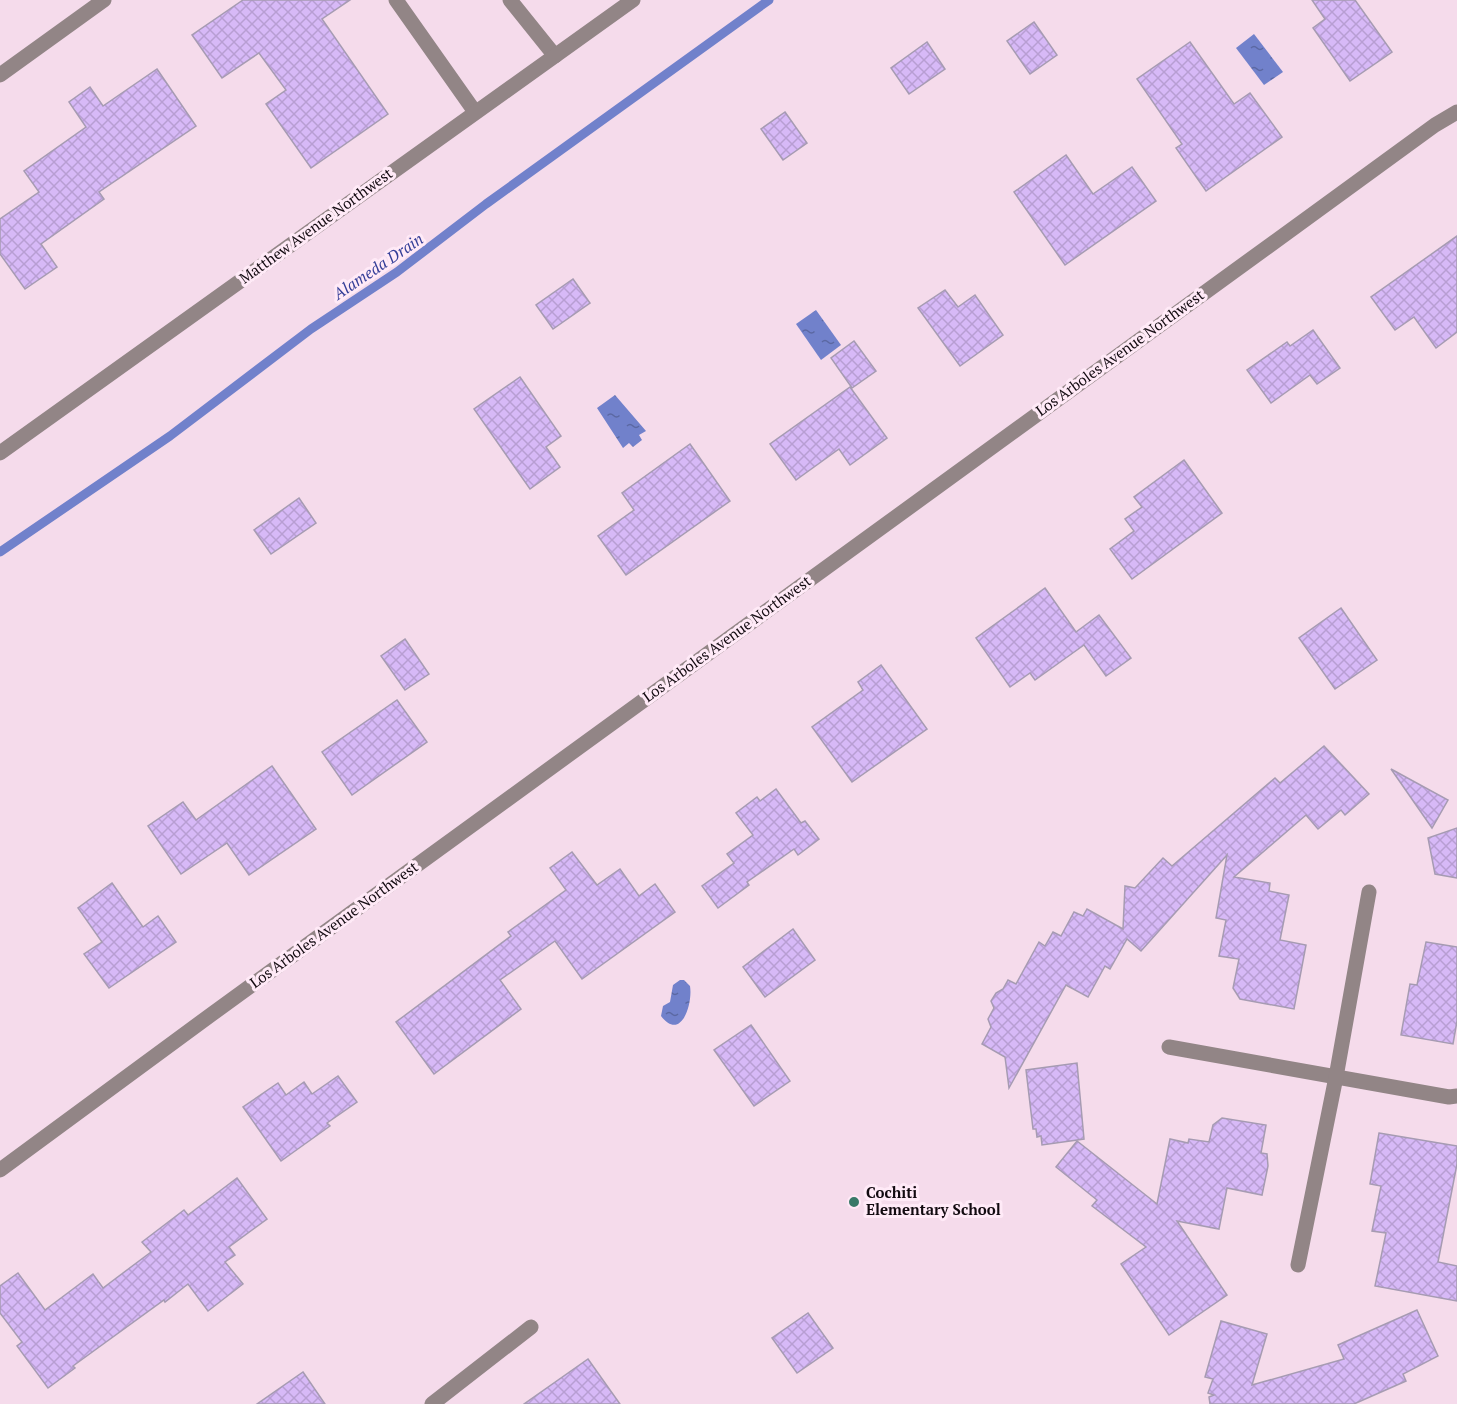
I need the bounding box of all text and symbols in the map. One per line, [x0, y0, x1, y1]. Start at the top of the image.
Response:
street label: Matthew Avenue Northwest [235, 163, 396, 288]
water label: Alameda Drain [328, 228, 427, 305]
street label: Los Arboles Avenue Northwest [1031, 284, 1208, 420]
street label: Los Arboles Avenue Northwest [638, 570, 815, 706]
street label: Los Arboles Avenue Northwest [245, 856, 422, 992]
place label: Cochiti Elementary School [866, 1182, 1001, 1219]
marker: Cochiti Elementary School [847, 1195, 861, 1209]

